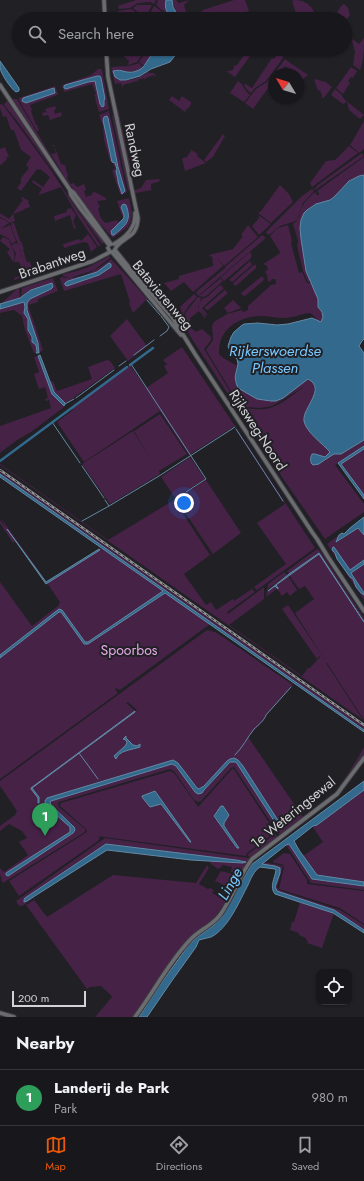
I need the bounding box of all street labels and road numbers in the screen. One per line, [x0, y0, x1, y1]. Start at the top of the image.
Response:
street label: Randweg [120, 121, 150, 179]
street label: Brabantweg [16, 242, 88, 284]
street label: Batavierenweg [128, 256, 198, 334]
street label: Rijksweg-Noord [224, 386, 292, 474]
street label: 1e Weteringsewal [246, 771, 340, 853]

